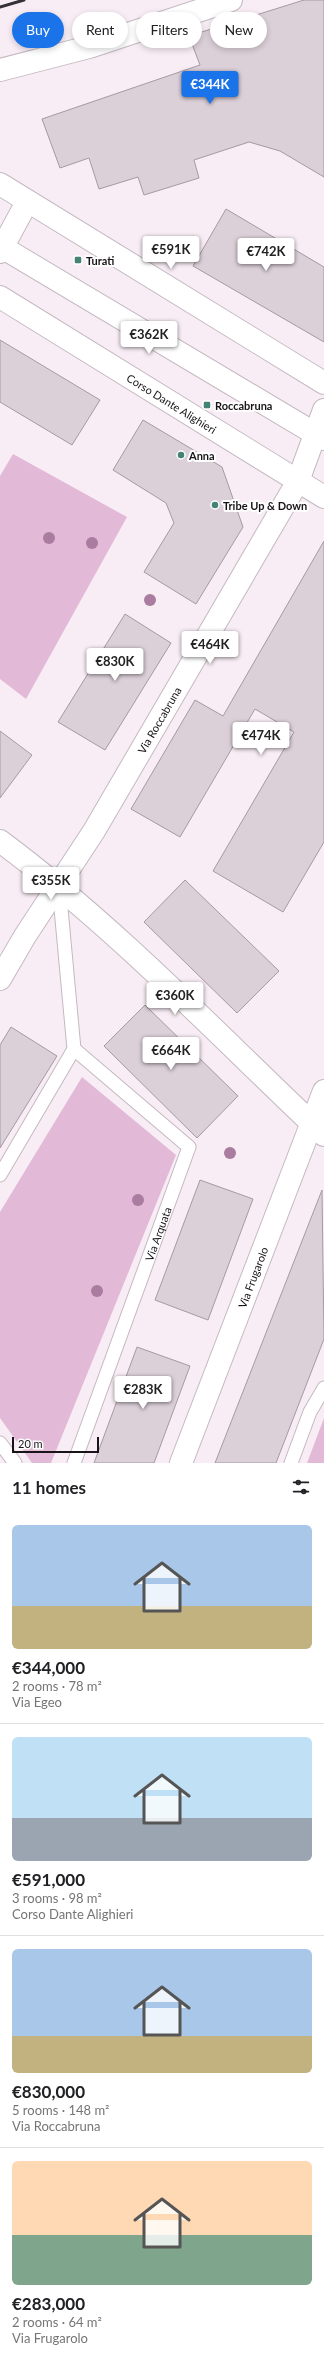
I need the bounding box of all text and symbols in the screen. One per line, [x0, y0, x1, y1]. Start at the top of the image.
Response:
chip: Buy [12, 12, 64, 48]
chip: Rent [72, 12, 128, 48]
chip: Filters [136, 12, 202, 48]
chip: New [210, 12, 267, 48]
pin: €344K [182, 71, 238, 105]
text: €344K [190, 76, 230, 92]
pin: €591K [143, 236, 199, 270]
pin: €742K [238, 238, 294, 272]
text: €591K [151, 241, 191, 257]
text: €742K [246, 243, 286, 259]
place label: Turati [86, 254, 114, 267]
marker: Turati [73, 255, 83, 265]
pin: €362K [121, 321, 177, 355]
text: €362K [129, 326, 169, 342]
street label: Corso Dante Alighieri [125, 371, 219, 436]
place label: Roccabruna [215, 399, 272, 412]
marker: Roccabruna [202, 400, 212, 410]
place label: Anna [188, 449, 215, 462]
marker: Anna [176, 450, 186, 460]
place label: Tribe Up & Down [223, 499, 307, 512]
marker: Tribe Up & Down [210, 500, 220, 510]
pin: €464K [182, 631, 238, 665]
text: €464K [190, 636, 230, 652]
pin: €830K [87, 648, 143, 682]
text: €830K [95, 653, 135, 669]
street label: Via Roccabruna [134, 684, 183, 756]
pin: €474K [233, 722, 289, 756]
text: €474K [241, 727, 281, 743]
pin: €355K [23, 867, 79, 901]
text: €355K [31, 872, 71, 888]
pin: €360K [147, 982, 203, 1016]
text: €360K [155, 987, 195, 1003]
pin: €664K [143, 1037, 199, 1071]
text: €664K [151, 1042, 191, 1058]
street label: Via Arquata [142, 1205, 173, 1262]
street label: Via Frugarolo [235, 1245, 270, 1310]
pin: €283K [115, 1376, 171, 1410]
text: €283K [123, 1381, 163, 1397]
scale bar [12, 1435, 99, 1454]
text: 20 m [18, 1437, 43, 1450]
icon: filters [290, 1476, 312, 1498]
text: 11 homes [12, 1477, 86, 1498]
icon: home [126, 1551, 198, 1623]
text: €344,000 [12, 1657, 85, 1678]
text: 2 rooms · 78 m² [12, 1678, 102, 1694]
text: Via Egeo [12, 1694, 62, 1710]
icon: home [126, 1763, 198, 1835]
text: €591,000 [12, 1869, 85, 1890]
text: 3 rooms · 98 m² [12, 1890, 102, 1906]
text: Corso Dante Alighieri [12, 1906, 134, 1922]
icon: home [126, 1975, 198, 2047]
text: €830,000 [12, 2081, 85, 2102]
text: 5 rooms · 148 m² [12, 2102, 109, 2118]
text: Via Roccabruna [12, 2118, 101, 2134]
icon: home [126, 2187, 198, 2259]
text: €283,000 [12, 2293, 85, 2314]
text: 2 rooms · 64 m² [12, 2314, 102, 2330]
text: Via Frugarolo [12, 2330, 88, 2346]

